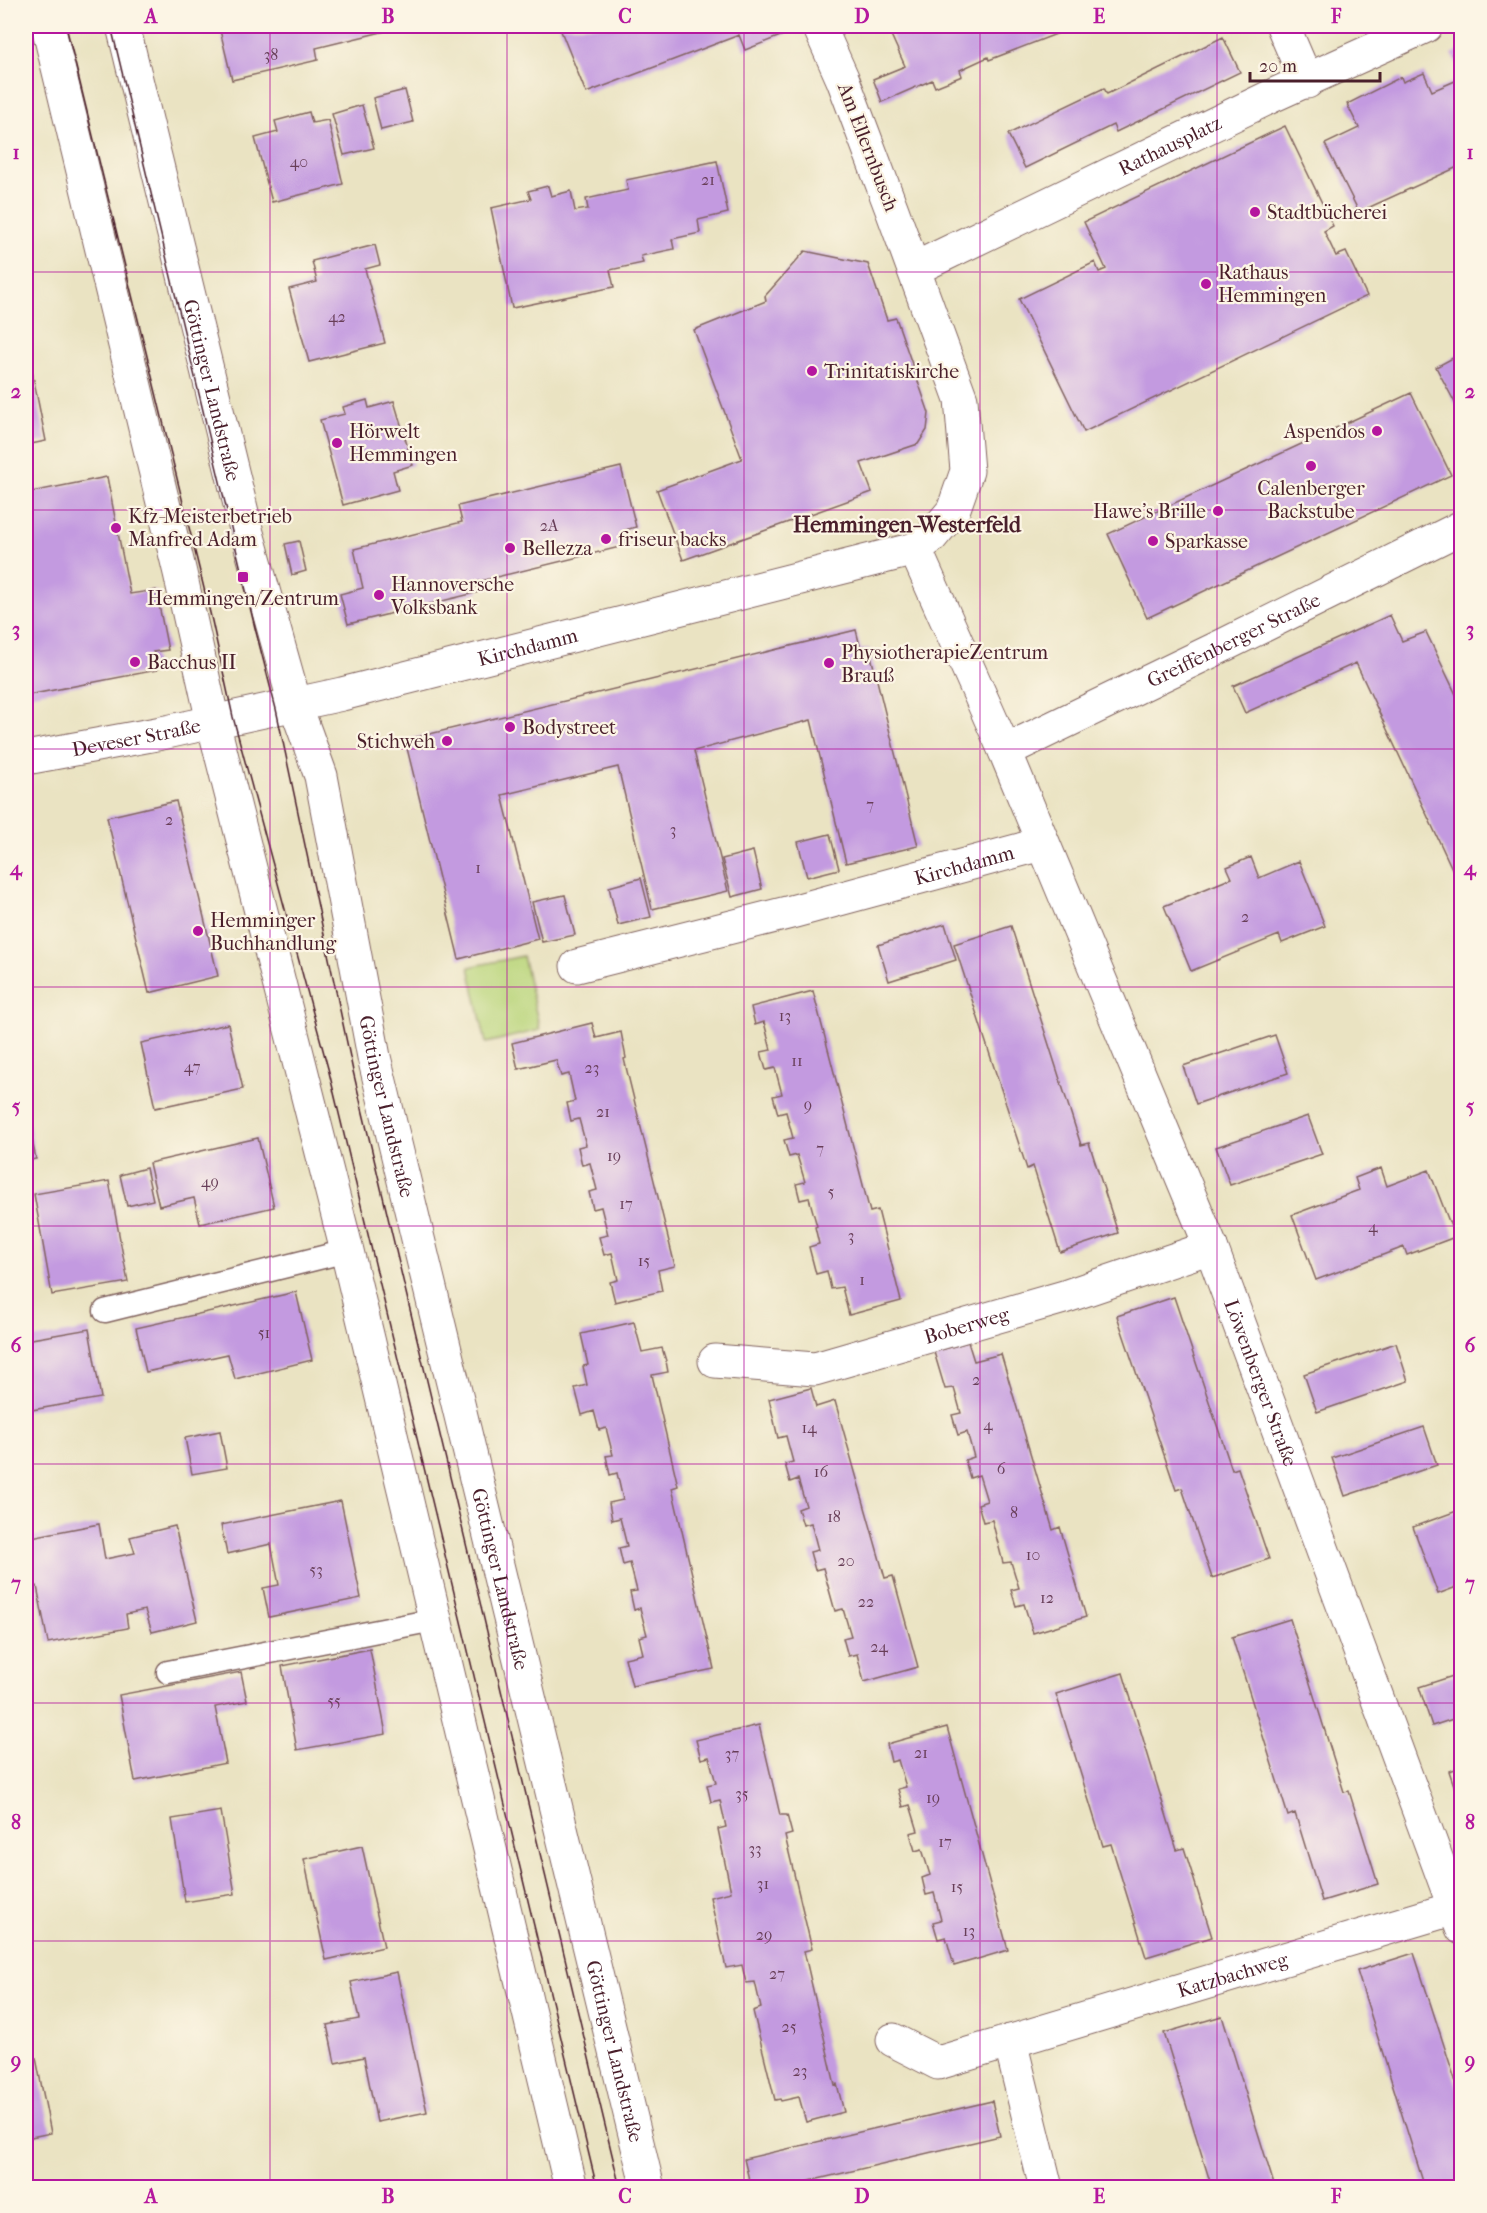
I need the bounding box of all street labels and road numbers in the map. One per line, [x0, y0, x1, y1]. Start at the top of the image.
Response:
street label: Am Ellernbusch [833, 78, 903, 215]
street label: Rathausplatz [1114, 111, 1225, 180]
street label: Göttinger Landstraße [179, 297, 245, 484]
street label: Greiffenberger Straße [1143, 588, 1324, 692]
street label: Kirchdamm [475, 623, 580, 671]
street label: Deveser Straße [70, 713, 203, 761]
street label: Kirchdamm [912, 841, 1017, 890]
street label: Göttinger Landstraße [355, 1013, 419, 1200]
street label: Löwenberger Straße [1220, 1296, 1302, 1470]
street label: Boberweg [921, 1302, 1012, 1348]
street label: Göttinger Landstraße [467, 1486, 534, 1672]
street label: Katzbachweg [1174, 1947, 1291, 2002]
street label: Göttinger Landstraße [582, 1958, 648, 2145]

